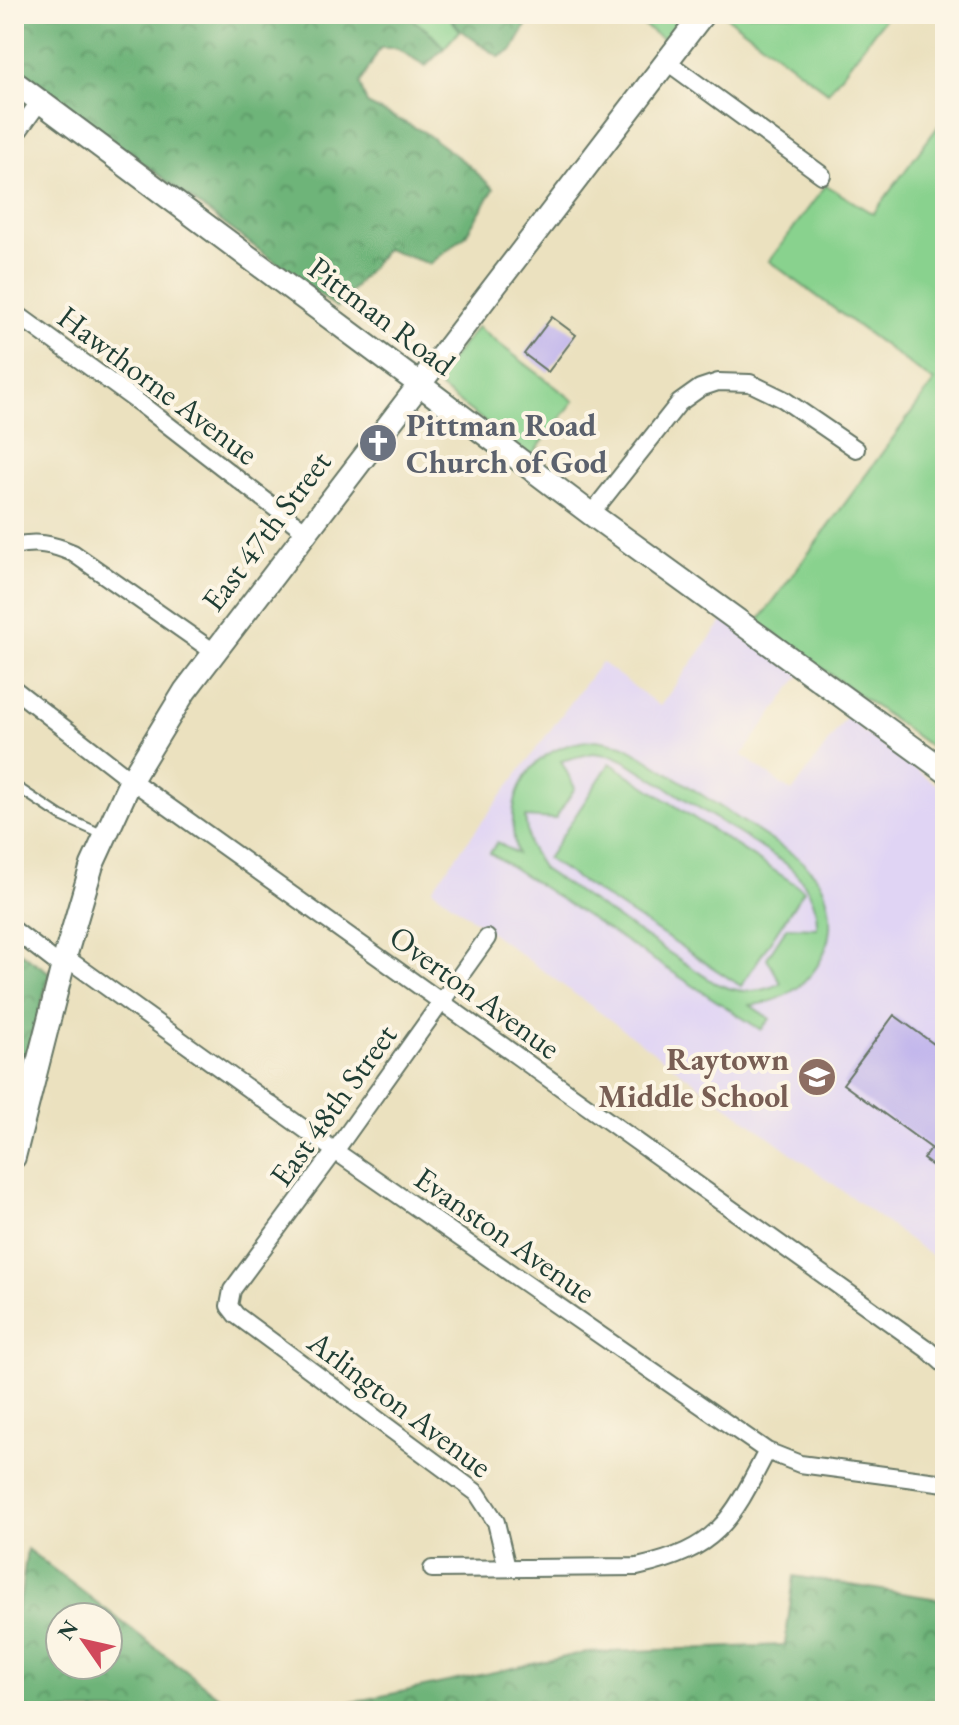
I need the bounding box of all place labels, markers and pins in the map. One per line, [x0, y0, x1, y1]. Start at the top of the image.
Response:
place label: Pittman Road Church of God [406, 404, 608, 483]
church icon: Pittman Road Church of God [357, 422, 399, 464]
place label: Raytown Middle School [598, 1038, 789, 1117]
school or university icon: Raytown Middle School [796, 1056, 838, 1098]

